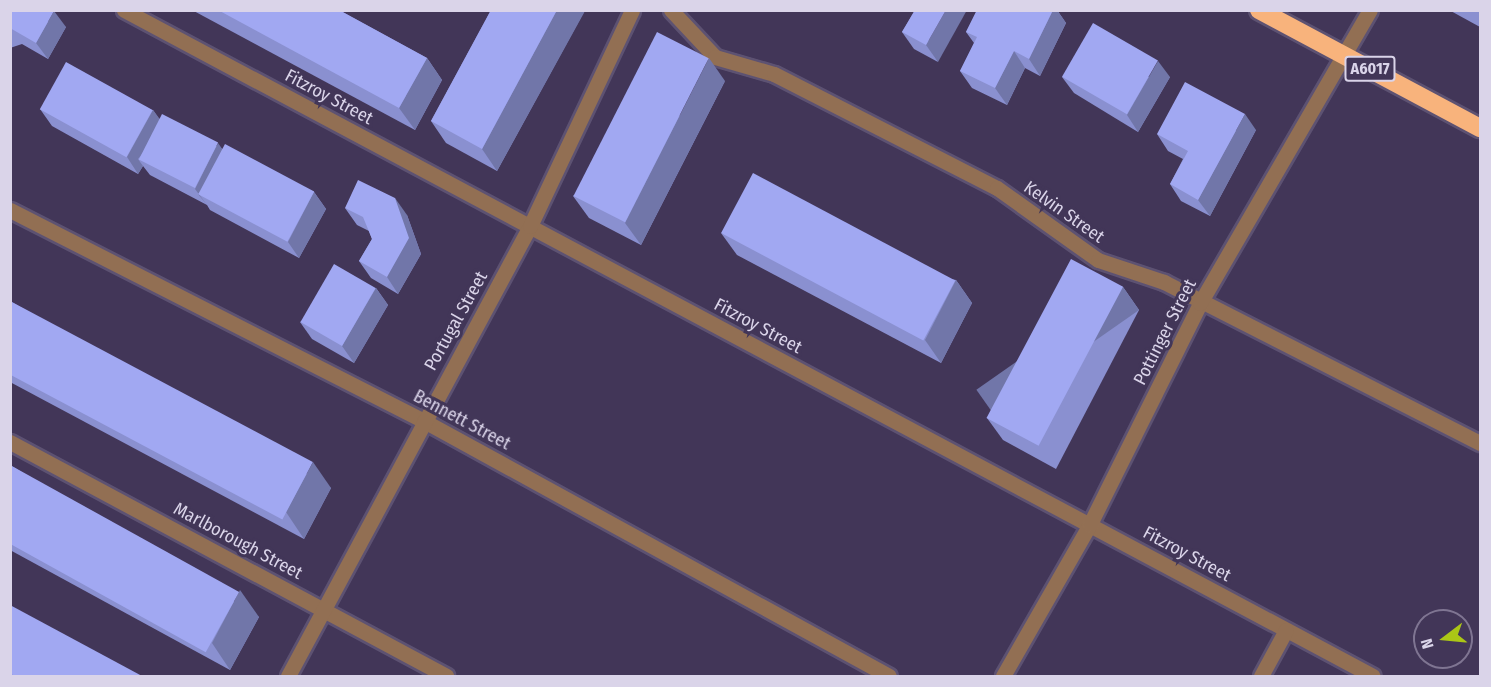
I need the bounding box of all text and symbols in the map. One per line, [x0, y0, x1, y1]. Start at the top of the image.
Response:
road number: A6017 [1343, 56, 1397, 82]
street label: Fitzroy Street [281, 65, 377, 129]
street label: Kelvin Street [1020, 176, 1108, 248]
street label: Portugal Street [420, 268, 492, 374]
street label: Pottinger Street [1129, 275, 1201, 389]
street label: Fitzroy Street [710, 294, 806, 358]
street label: Bennett Street [410, 385, 514, 455]
street label: Marlborough Street [170, 498, 306, 584]
street label: Fitzroy Street [1139, 522, 1235, 586]
north arrow [1413, 609, 1473, 669]
text: N [1417, 636, 1438, 651]

